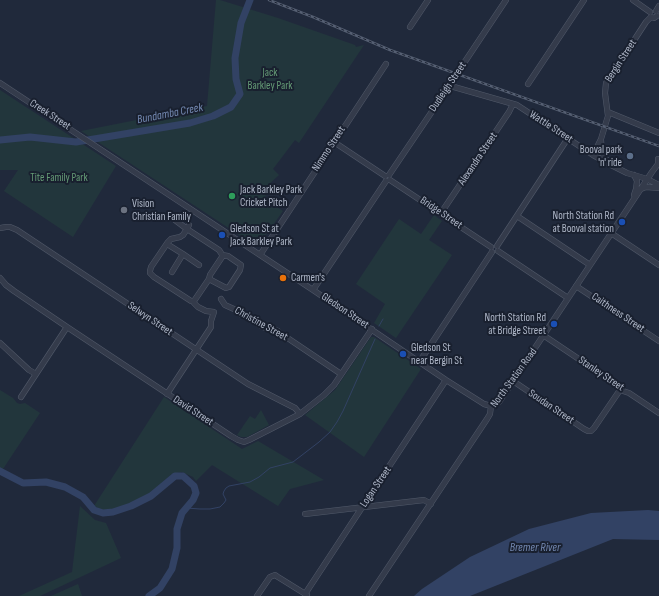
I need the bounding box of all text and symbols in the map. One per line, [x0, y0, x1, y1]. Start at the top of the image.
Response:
street label: Bergin Street [602, 37, 640, 85]
street label: Dudleigh Street [427, 60, 469, 114]
park label: Jack Barkley Park [247, 66, 293, 92]
street label: Creek Street [27, 97, 73, 133]
water label: Bundamba Creek [136, 101, 204, 127]
street label: Wattle Street [527, 108, 575, 146]
street label: Nimmo Street [309, 124, 349, 174]
street label: Alexandra Street [455, 130, 501, 188]
place label: Booval park 'n' ride [580, 143, 622, 169]
marker: Booval park 'n' ride [625, 151, 635, 161]
park label: Tite Family Park [30, 171, 88, 185]
place label: Jack Barkley Park Cricket Pitch [240, 183, 302, 209]
marker: Jack Barkley Park Cricket Pitch [227, 191, 237, 201]
street label: Bridge Street [417, 194, 465, 232]
place label: Vision Christian Family [132, 197, 191, 223]
marker: Vision Christian Family [119, 205, 129, 215]
place label: North Station Rd at Booval station [552, 209, 614, 235]
marker: North Station Rd at Booval station [617, 217, 627, 227]
place label: Gledson St at Jack Barkley Park [230, 222, 292, 248]
marker: Gledson St at Jack Barkley Park [217, 230, 227, 240]
place label: Carmen's [291, 271, 325, 285]
marker: Carmen's [278, 273, 288, 283]
street label: Gledson Street [319, 290, 371, 332]
street label: Caithness Street [589, 290, 647, 336]
street label: Selwyn Street [125, 299, 175, 339]
street label: Christine Street [232, 304, 290, 344]
place label: North Station Rd at Bridge Street [485, 311, 546, 337]
marker: North Station Rd at Bridge Street [549, 319, 559, 329]
place label: Gledson St near Bergin St [411, 341, 462, 367]
street label: North Station Road [488, 346, 540, 410]
marker: Gledson St near Bergin St [398, 349, 408, 359]
street label: Stanley Street [576, 354, 626, 394]
street label: Soudan Street [526, 387, 576, 427]
street label: David Street [170, 393, 216, 429]
street label: Logan Street [357, 464, 395, 510]
water label: Bremer River [510, 541, 560, 555]

